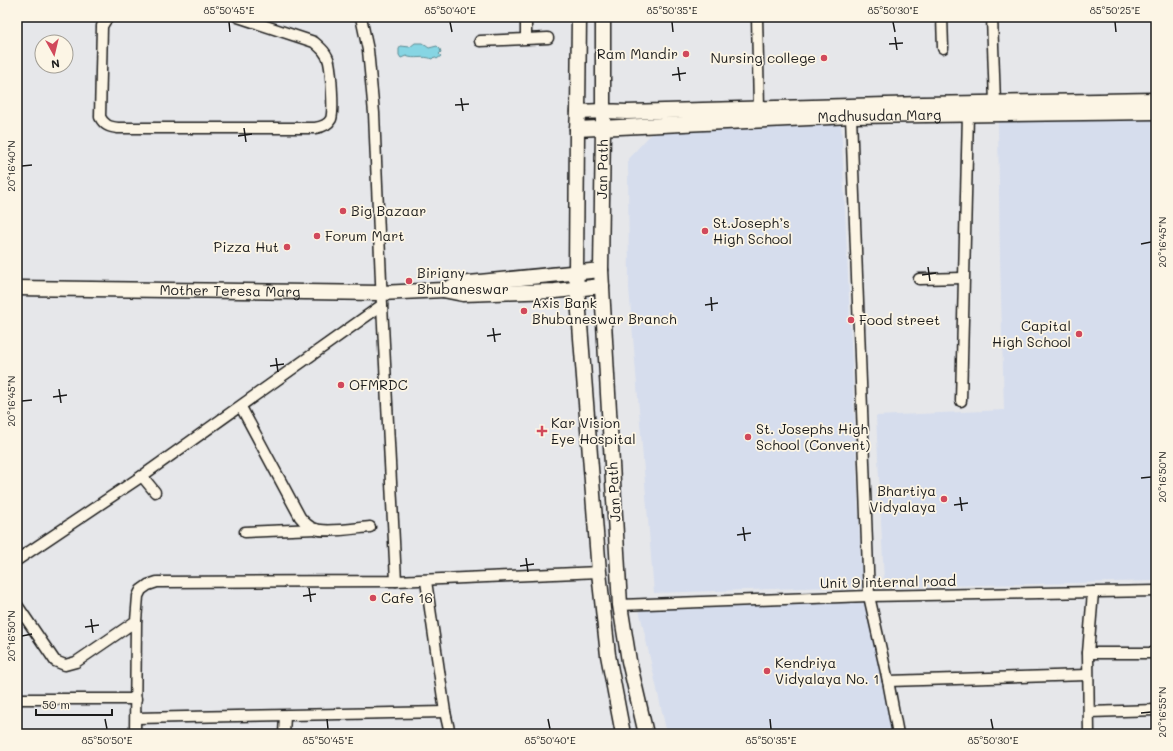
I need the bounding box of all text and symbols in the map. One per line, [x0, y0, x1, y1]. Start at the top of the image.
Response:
text: 85°50'45"E [204, 3, 255, 17]
text: 85°50'40"E [424, 3, 476, 17]
text: 85°50'35"E [647, 3, 698, 17]
text: 85°50'30"E [867, 3, 919, 17]
text: 85°50'25"E [1090, 3, 1141, 17]
north arrow [34, 34, 74, 74]
place label: Ram Mandir [597, 44, 678, 63]
place label: Nursing college [711, 48, 816, 67]
marker: Ram Mandir [681, 49, 691, 59]
marker: Nursing college [819, 53, 829, 63]
text: N [50, 56, 61, 72]
street label: Madhusudan Marg [817, 105, 941, 127]
street label: Jan Path [592, 139, 612, 199]
text: 20°16'40"N [4, 140, 18, 192]
place label: Big Bazaar [351, 201, 426, 220]
marker: Big Bazaar [338, 206, 348, 216]
place label: St.Joseph’s High School [713, 213, 792, 248]
text: 20°16'45"N [1155, 217, 1169, 267]
place label: Forum Mart [325, 226, 405, 245]
marker: St.Joseph’s High School [700, 226, 710, 236]
marker: Forum Mart [312, 231, 322, 241]
place label: Pizza Hut [214, 237, 279, 256]
marker: Pizza Hut [282, 242, 292, 252]
place label: Biriany Bhubaneswar [417, 263, 509, 298]
marker: Biriany Bhubaneswar [404, 276, 414, 286]
street label: Mother Teresa Marg [159, 280, 301, 301]
place label: Axis Bank Bhubaneswar Branch [532, 293, 677, 328]
marker: Axis Bank Bhubaneswar Branch [519, 306, 529, 316]
place label: Food street [859, 310, 940, 329]
marker: Food street [846, 315, 856, 325]
place label: Capital High School [992, 316, 1071, 351]
marker: Capital High School [1074, 329, 1084, 339]
place label: OFMRDC [349, 375, 408, 394]
text: 20°16'45"N [4, 376, 18, 426]
marker: OFMRDC [336, 380, 346, 390]
place label: Kar Vision Eye Hospital [551, 413, 636, 448]
place label: St. Josephs High School (Convent) [756, 419, 870, 454]
marker: Kar Vision Eye Hospital [536, 425, 548, 437]
marker: St. Josephs High School (Convent) [743, 432, 753, 442]
text: 20°16'50"N [1155, 451, 1169, 503]
street label: Jan Path [602, 461, 625, 522]
place label: Bhartiya Vidyalaya [870, 481, 936, 516]
marker: Bhartiya Vidyalaya [939, 494, 949, 504]
street label: Unit 9 internal road [820, 571, 956, 592]
place label: Cafe 16 [381, 588, 433, 607]
marker: Cafe 16 [368, 593, 378, 603]
text: 20°16'50"N [4, 610, 18, 662]
place label: Kendriya Vidyalaya No. 1 [775, 653, 879, 688]
marker: Kendriya Vidyalaya No. 1 [762, 666, 772, 676]
text: 20°16'55"N [1155, 687, 1169, 737]
scale bar [36, 691, 112, 717]
text: 50 m [42, 696, 70, 712]
text: 85°50'50"E [81, 733, 133, 747]
text: 85°50'45"E [303, 733, 354, 747]
text: 85°50'40"E [524, 733, 576, 747]
text: 85°50'35"E [746, 733, 797, 747]
text: 85°50'30"E [967, 733, 1019, 747]

